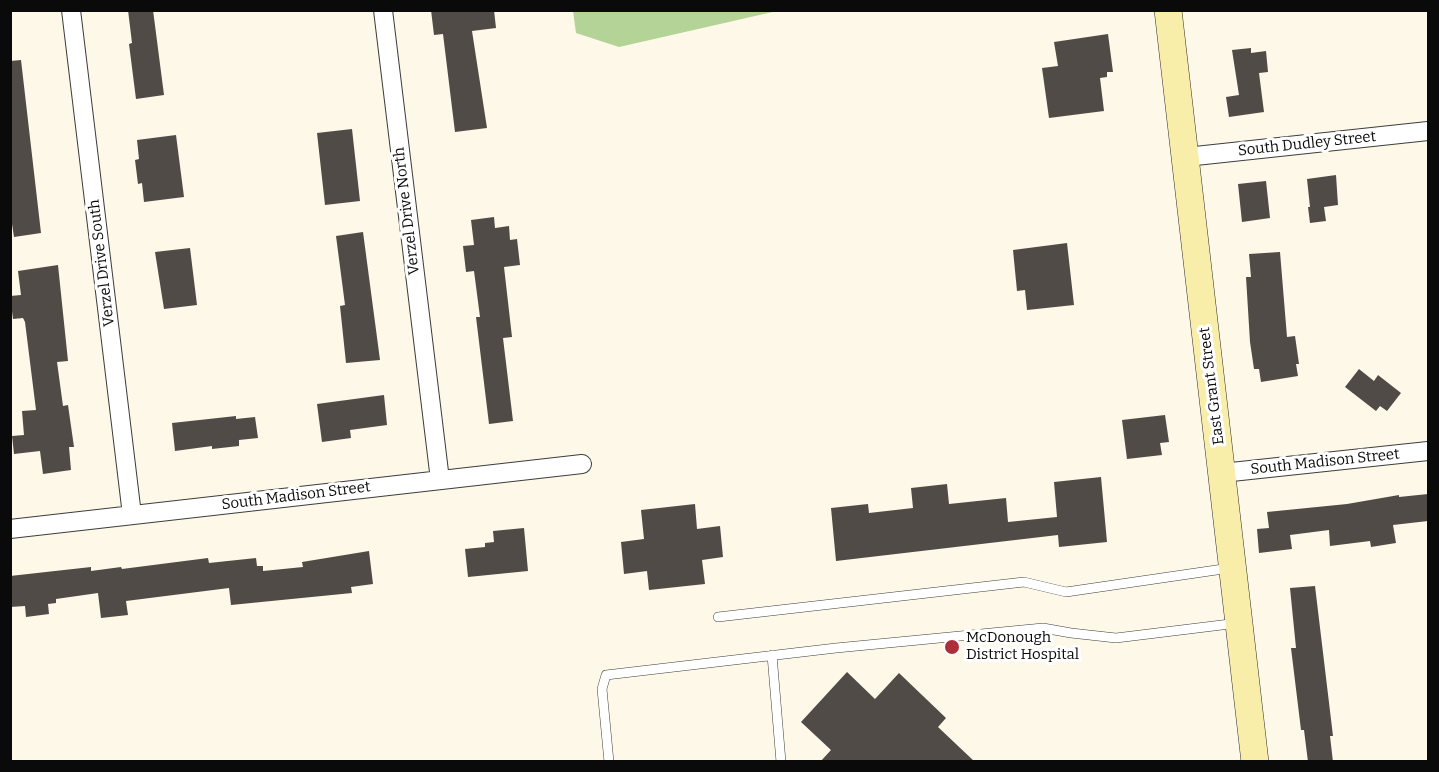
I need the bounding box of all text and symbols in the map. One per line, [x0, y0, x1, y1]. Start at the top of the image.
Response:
street label: South Dudley Street [1237, 128, 1377, 160]
street label: Verzel Drive North [390, 146, 424, 276]
street label: Verzel Drive South [85, 198, 119, 328]
street label: East Grant Street [1196, 326, 1228, 446]
street label: South Madison Street [1250, 445, 1400, 479]
street label: South Madison Street [221, 478, 371, 514]
place label: McDonough District Hospital [966, 629, 1079, 664]
marker: McDonough District Hospital [943, 638, 961, 656]

